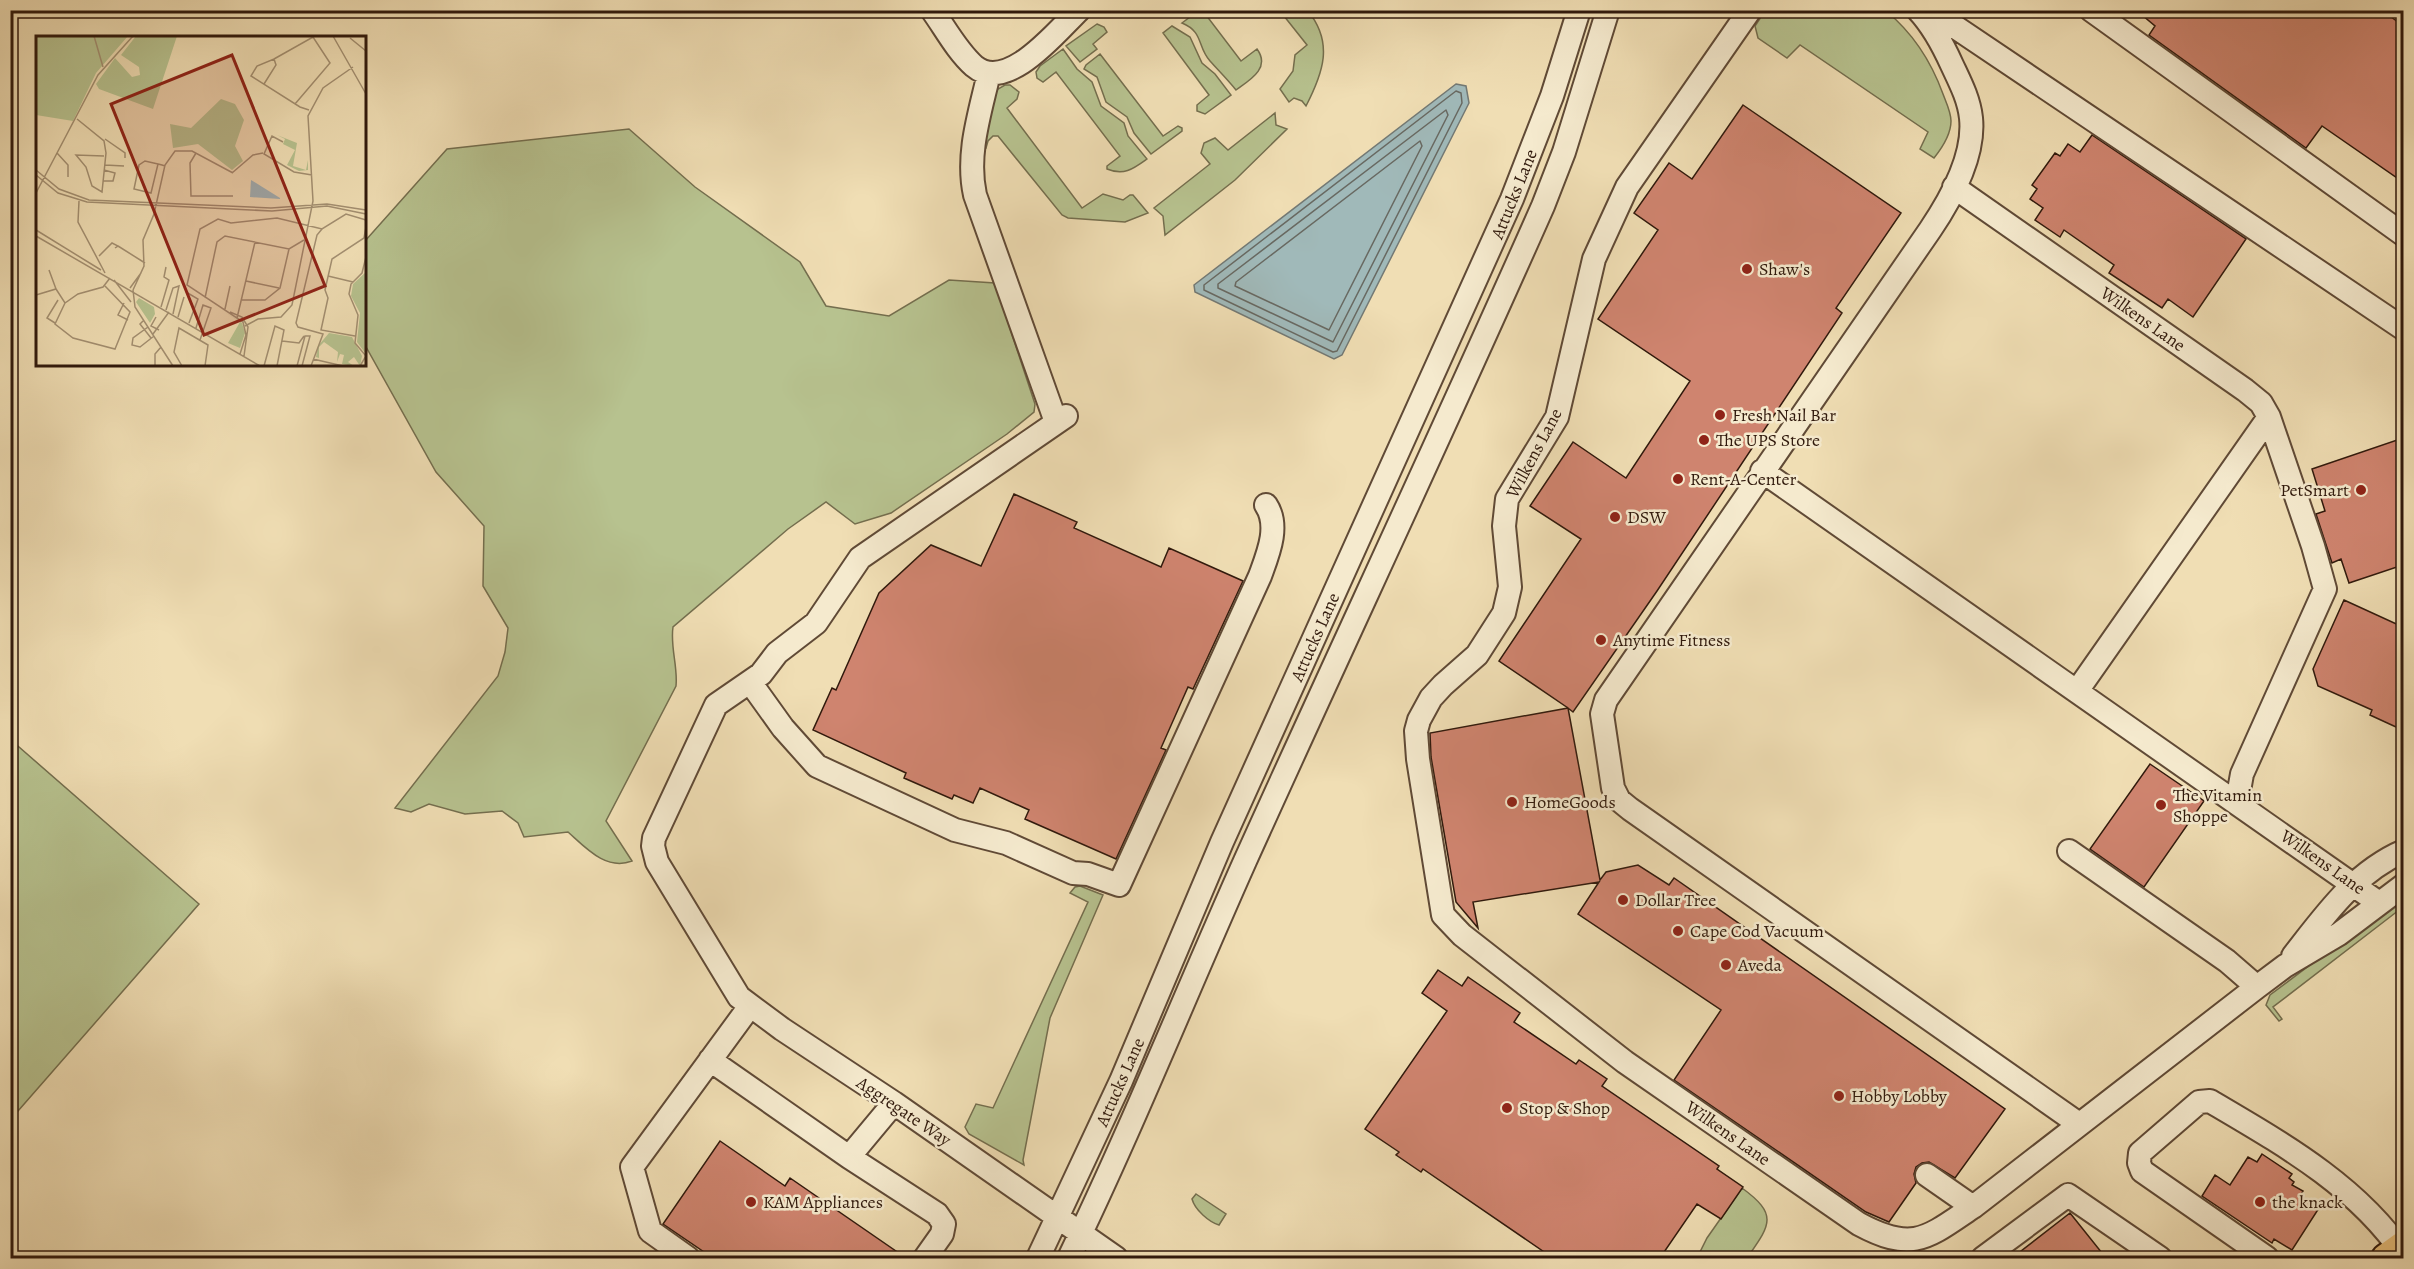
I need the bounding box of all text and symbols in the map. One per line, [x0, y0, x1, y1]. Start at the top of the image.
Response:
inset map [36, 36, 366, 366]
street label: Attucks Lane [1485, 145, 1543, 243]
place label: Shaw's [1759, 257, 1810, 281]
marker: Shaw's [1740, 262, 1754, 276]
street label: Wilkens Lane [2095, 280, 2190, 357]
place label: Fresh Nail Bar [1732, 403, 1836, 427]
street label: Wilkens Lane [1500, 404, 1568, 503]
marker: Fresh Nail Bar [1713, 408, 1727, 422]
place label: The UPS Store [1716, 428, 1820, 452]
marker: The UPS Store [1697, 433, 1711, 447]
place label: Rent-A-Center [1690, 467, 1797, 491]
marker: Rent-A-Center [1671, 472, 1685, 486]
place label: PetSmart [2280, 478, 2349, 502]
marker: PetSmart [2354, 483, 2368, 497]
place label: DSW [1627, 505, 1666, 529]
marker: DSW [1608, 510, 1622, 524]
street label: Attucks Lane [1284, 589, 1345, 686]
place label: Anytime Fitness [1612, 628, 1731, 652]
marker: Anytime Fitness [1594, 633, 1608, 647]
place label: The Vitamin Shoppe [2173, 783, 2262, 828]
place label: HomeGoods [1524, 790, 1616, 814]
marker: HomeGoods [1505, 795, 1519, 809]
marker: The Vitamin Shoppe [2154, 798, 2168, 812]
street label: Wilkens Lane [2275, 823, 2370, 900]
place label: Dollar Tree [1635, 888, 1716, 912]
marker: Dollar Tree [1616, 893, 1630, 907]
place label: Cape Cod Vacuum [1690, 919, 1824, 943]
marker: Cape Cod Vacuum [1671, 924, 1685, 938]
place label: Aveda [1737, 953, 1783, 977]
marker: Aveda [1719, 958, 1733, 972]
street label: Attucks Lane [1089, 1034, 1150, 1131]
street label: Aggregate Way [851, 1070, 957, 1152]
place label: Hobby Lobby [1851, 1084, 1948, 1108]
marker: Hobby Lobby [1832, 1089, 1846, 1103]
street label: Wilkens Lane [1680, 1094, 1775, 1171]
place label: Stop & Shop [1519, 1096, 1610, 1120]
marker: Stop & Shop [1500, 1101, 1514, 1115]
place label: KAM Appliances [763, 1190, 883, 1214]
place label: the knack [2272, 1190, 2343, 1214]
marker: KAM Appliances [744, 1195, 758, 1209]
marker: the knack [2253, 1195, 2267, 1209]

